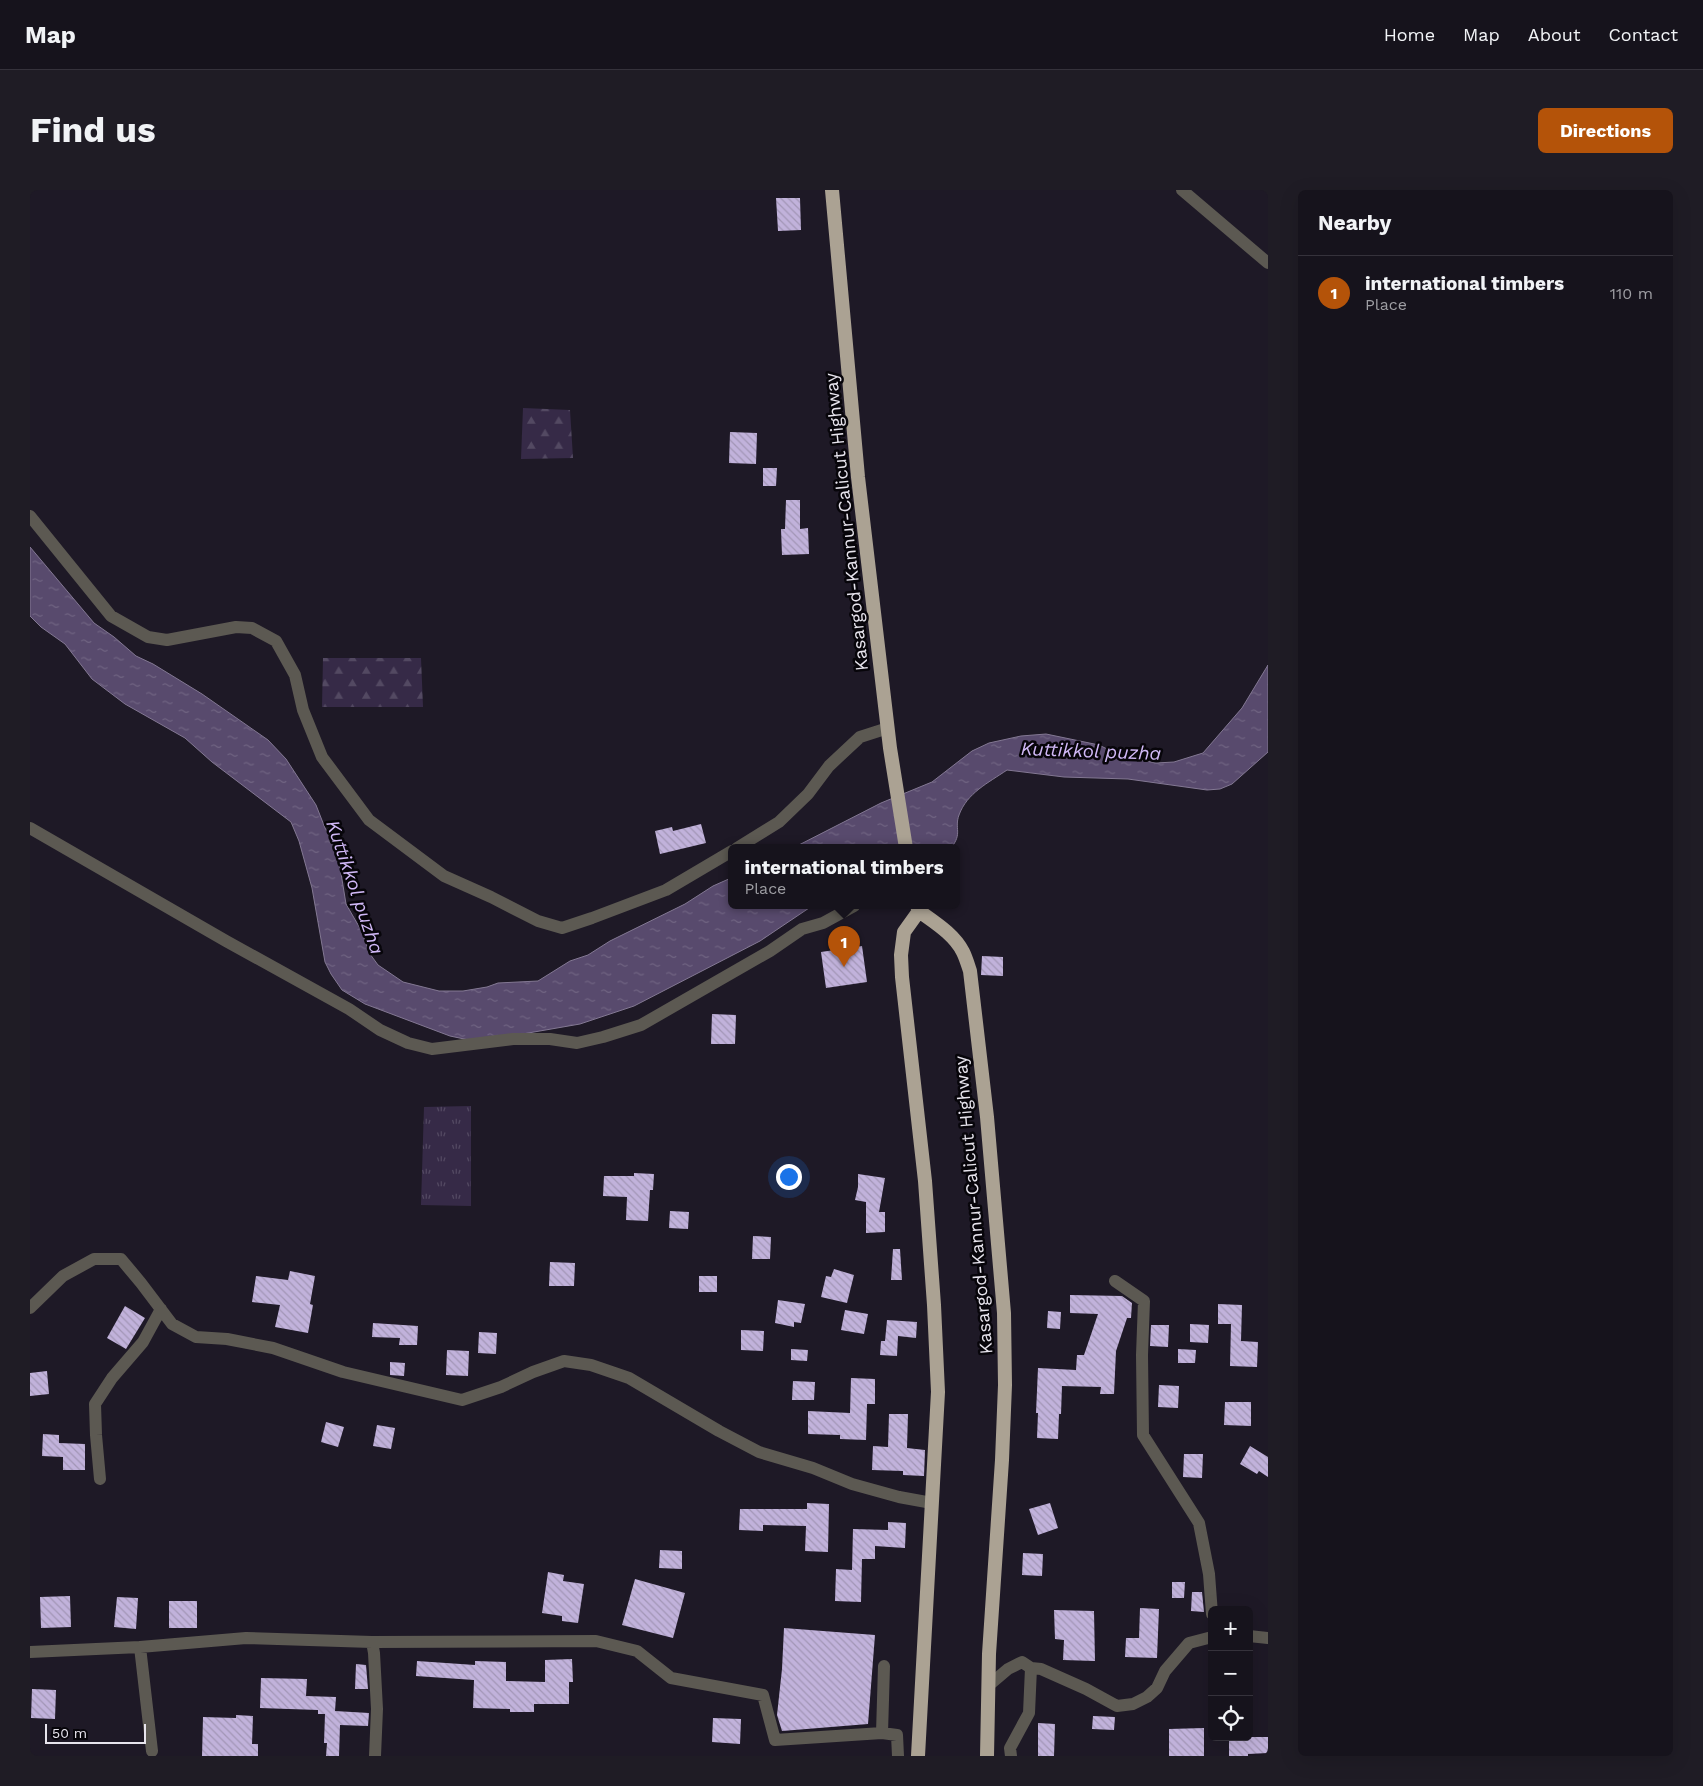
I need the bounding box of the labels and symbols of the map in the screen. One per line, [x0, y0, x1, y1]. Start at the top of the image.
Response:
street label: Kasargod-Kannur-Calicut Highway [820, 371, 872, 672]
water label: Kuttikkol puzha [1020, 737, 1162, 765]
water label: Kuttikkol puzha [321, 817, 389, 958]
pin: 1 [828, 926, 860, 967]
street label: Kasargod-Kannur-Calicut Highway [949, 1054, 997, 1355]
your location [776, 1164, 802, 1190]
scale bar [45, 1721, 146, 1744]

